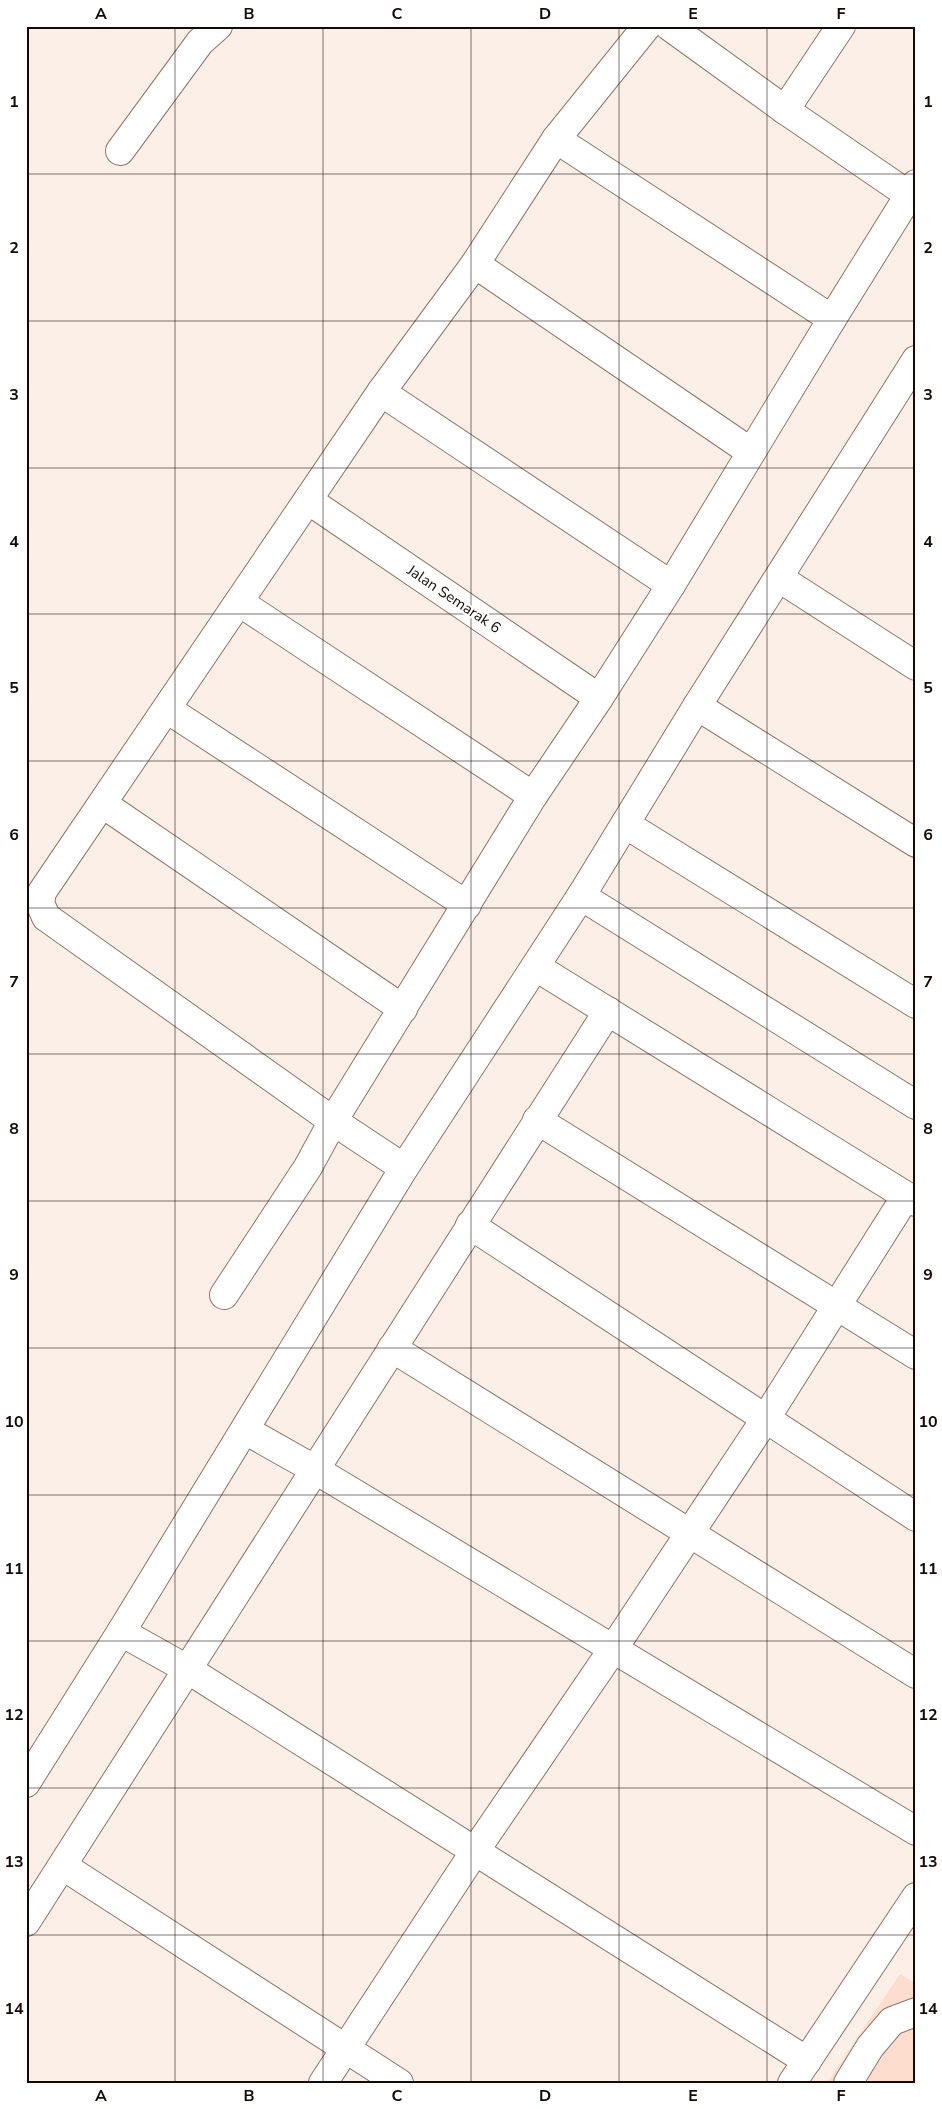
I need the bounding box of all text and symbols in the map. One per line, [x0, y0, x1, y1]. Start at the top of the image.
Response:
text: A [95, 3, 107, 25]
text: B [243, 3, 255, 25]
text: C [392, 3, 403, 25]
text: D [539, 3, 551, 25]
text: E [688, 3, 698, 25]
text: F [837, 3, 846, 25]
text: 1 [9, 91, 19, 113]
text: 1 [923, 91, 933, 113]
text: 2 [9, 237, 19, 259]
text: 2 [923, 237, 933, 259]
text: 3 [9, 384, 19, 406]
text: 3 [923, 384, 933, 406]
text: 4 [9, 531, 19, 553]
text: 4 [923, 531, 933, 553]
street label: Jalan Semarak 6 [402, 560, 505, 638]
text: 5 [9, 677, 19, 699]
text: 5 [923, 677, 933, 699]
text: 6 [9, 824, 19, 846]
text: 6 [923, 824, 933, 846]
text: 7 [9, 971, 19, 993]
text: 7 [923, 971, 933, 993]
text: 8 [9, 1118, 19, 1140]
text: 8 [923, 1118, 933, 1140]
text: 9 [9, 1264, 19, 1286]
text: 9 [923, 1264, 933, 1286]
text: 10 [4, 1411, 24, 1433]
text: 10 [918, 1411, 938, 1433]
text: 11 [4, 1558, 24, 1580]
text: 11 [918, 1558, 938, 1580]
text: 12 [4, 1704, 24, 1726]
text: 12 [918, 1704, 938, 1726]
text: 13 [4, 1851, 24, 1873]
text: 13 [918, 1851, 938, 1873]
text: 14 [4, 1998, 24, 2020]
text: 14 [918, 1998, 938, 2020]
text: A [95, 2085, 107, 2107]
text: B [243, 2085, 255, 2107]
text: C [392, 2085, 403, 2107]
text: D [539, 2085, 551, 2107]
text: E [688, 2085, 698, 2107]
text: F [837, 2085, 846, 2107]

